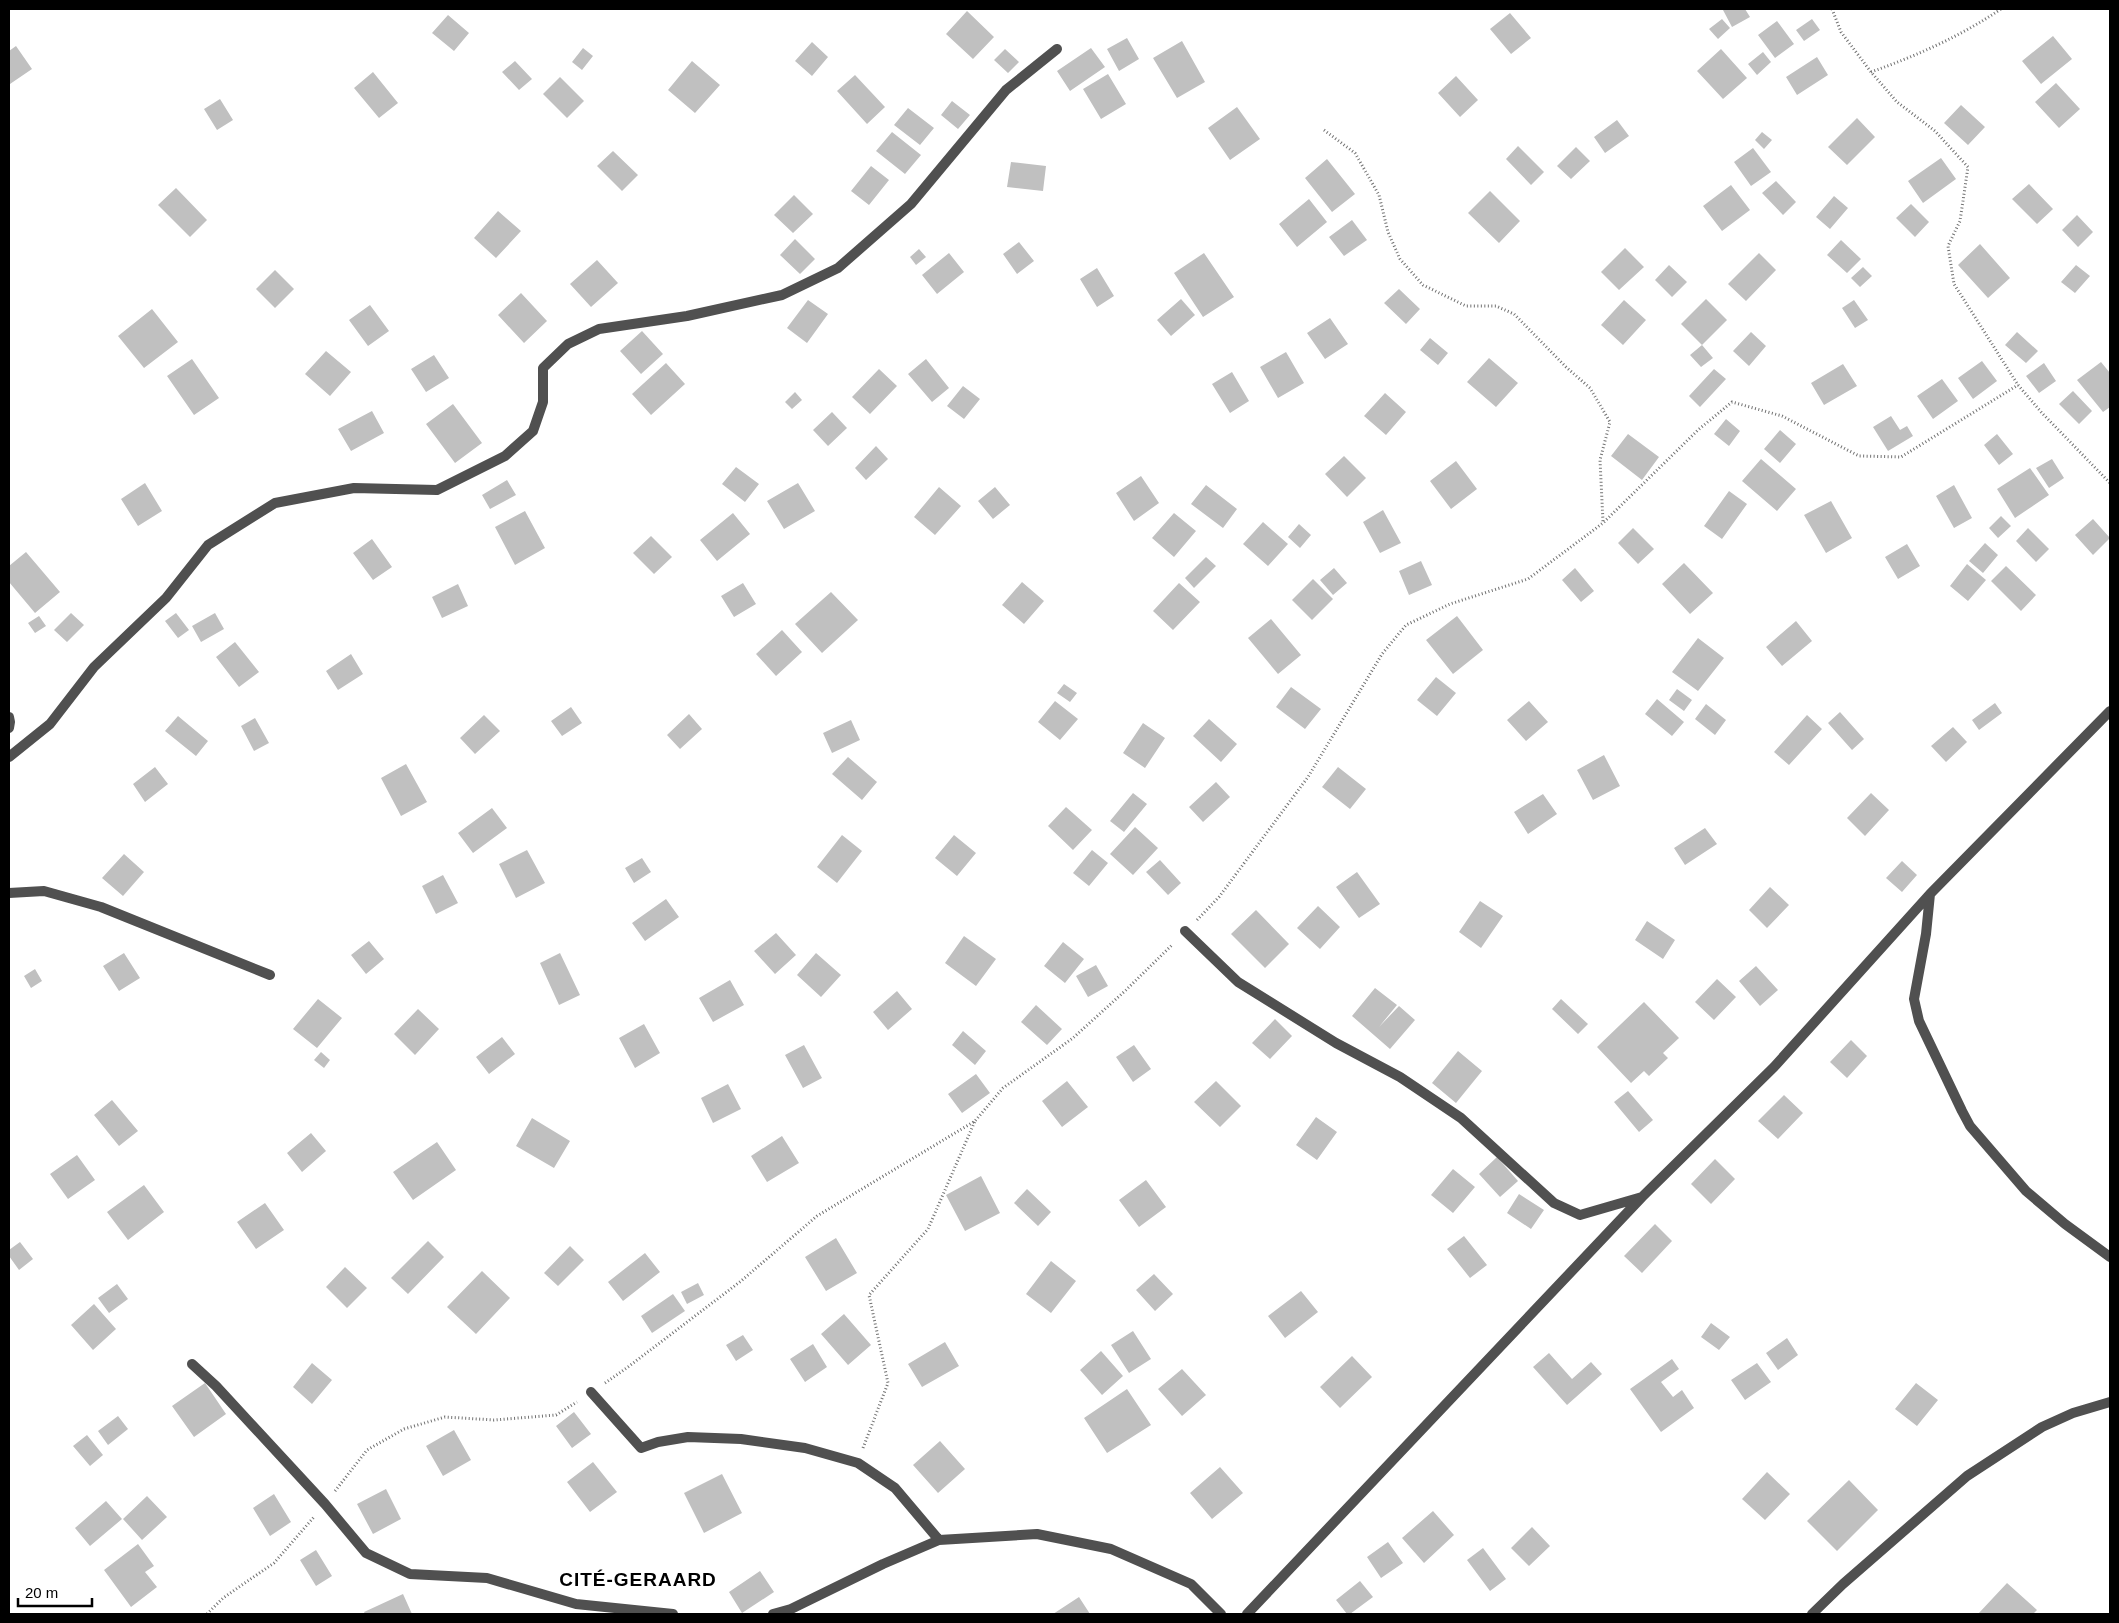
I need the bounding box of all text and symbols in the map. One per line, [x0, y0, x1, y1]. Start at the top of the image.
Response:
district label: CITÉ-GERAARD [559, 1569, 717, 1590]
scale bar [18, 1576, 91, 1608]
text: 20 m [25, 1584, 58, 1601]

